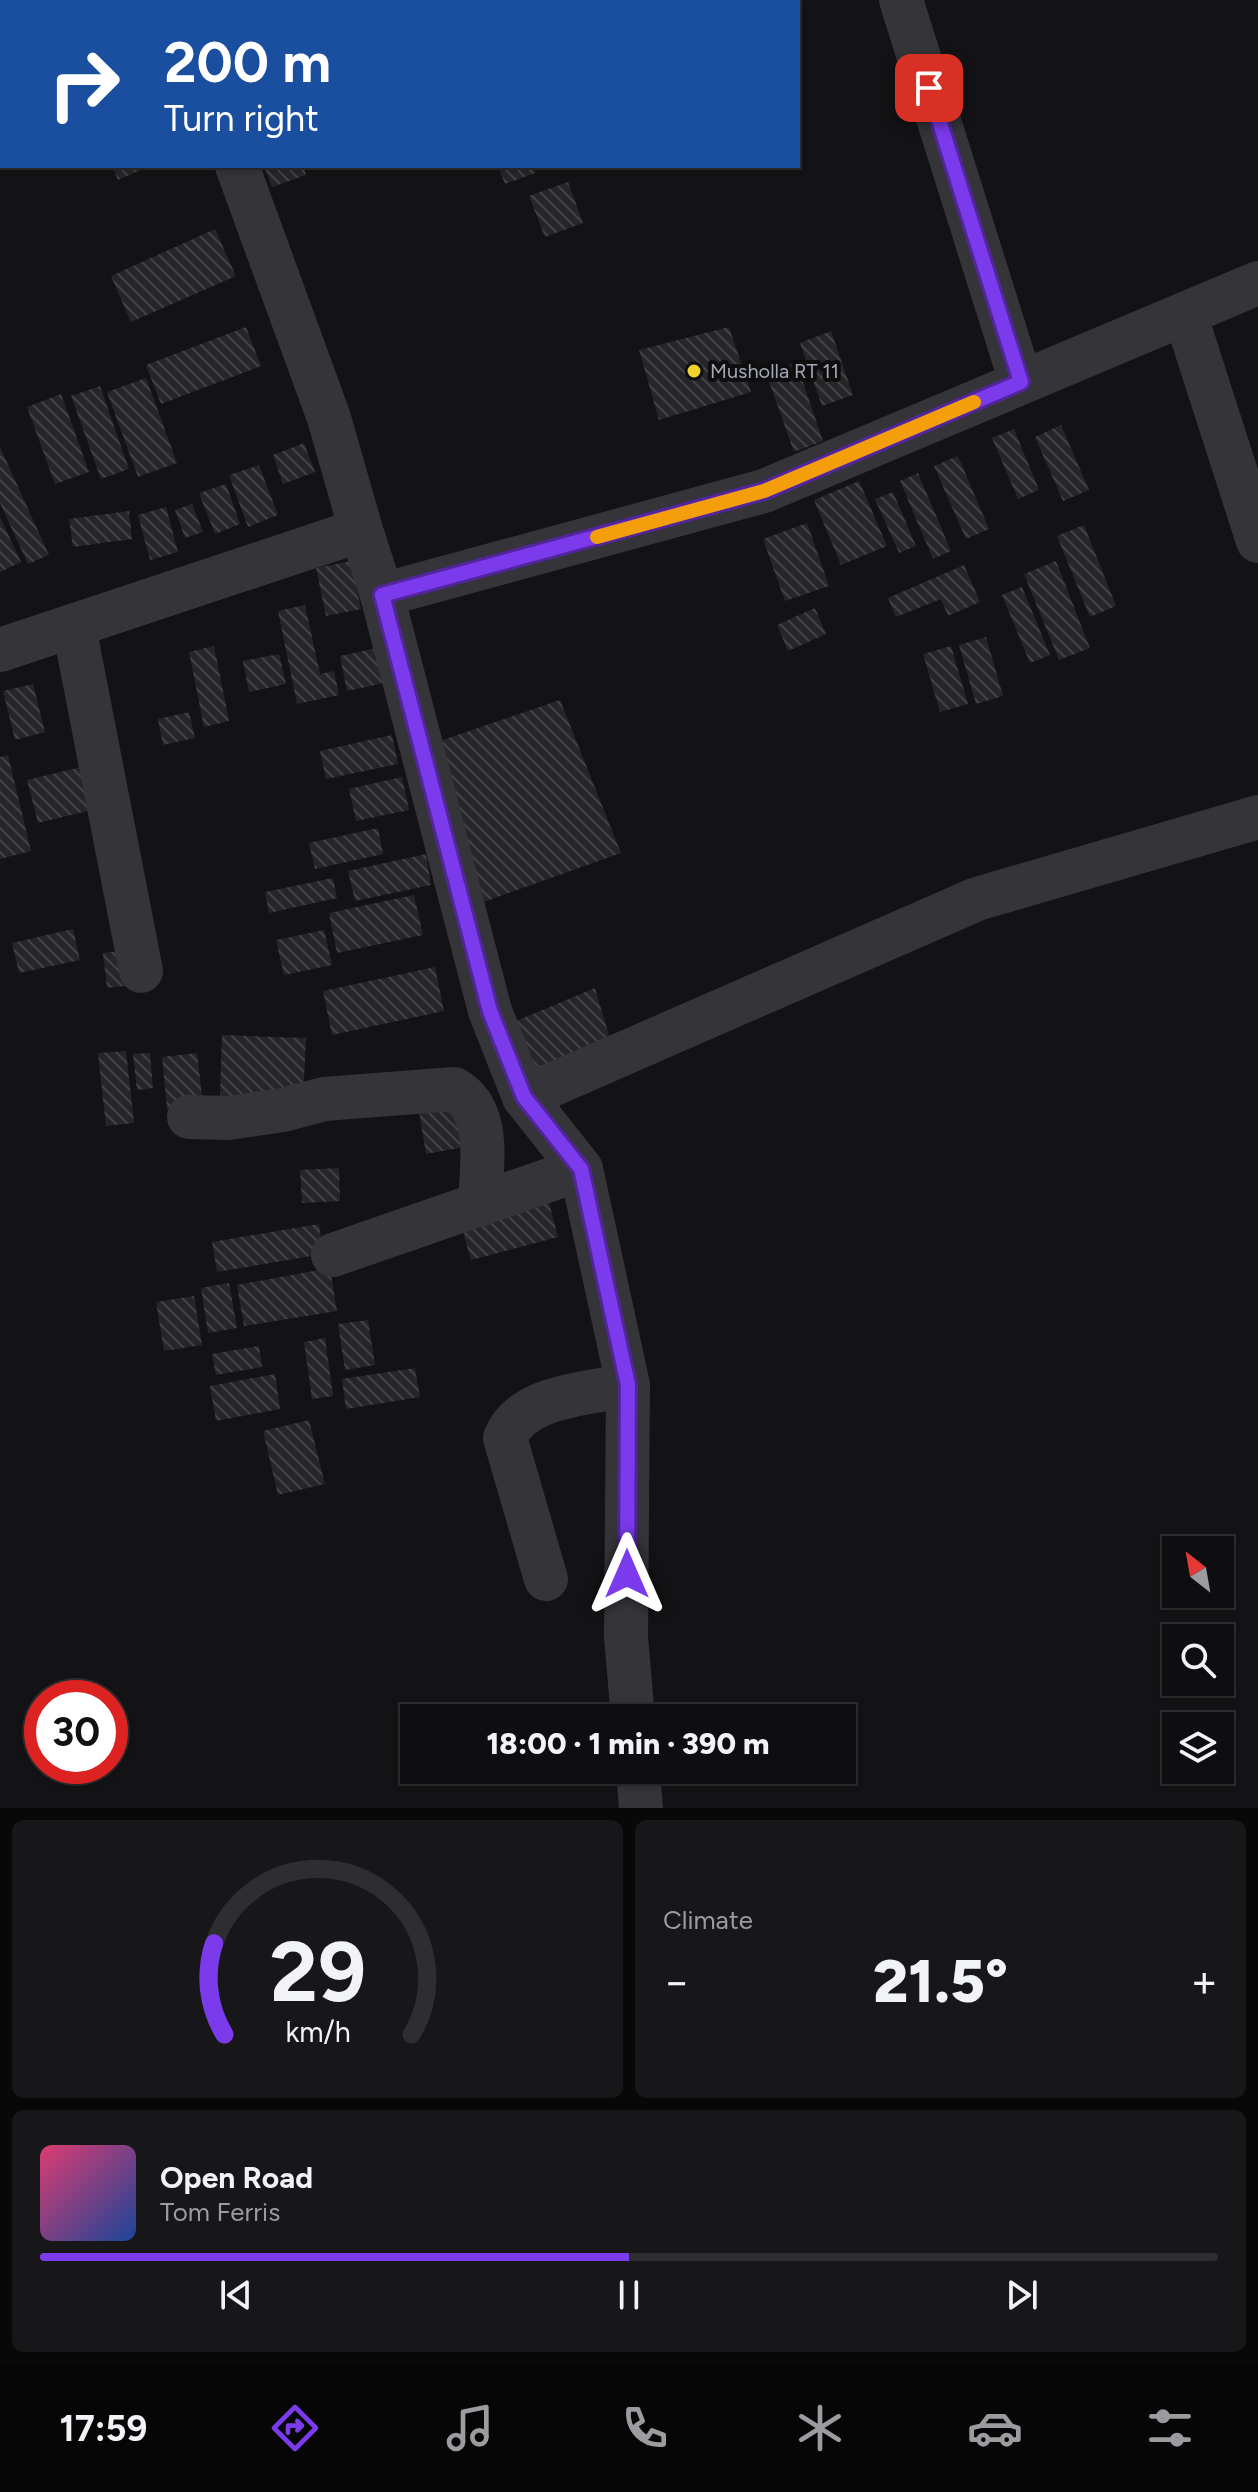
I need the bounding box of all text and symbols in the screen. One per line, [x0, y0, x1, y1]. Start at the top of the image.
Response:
text: 200 m [164, 29, 331, 96]
icon: right [32, 32, 136, 136]
pin [895, 54, 963, 122]
icon: arrive [907, 66, 951, 110]
text: Turn right [164, 97, 319, 140]
place label: Musholla RT 11 [710, 359, 839, 383]
marker: Musholla RT 11 [685, 362, 703, 380]
position arrow [585, 1532, 669, 1616]
north arrow [1162, 1536, 1234, 1608]
map controls [1162, 1536, 1234, 1784]
button: search [1162, 1624, 1234, 1696]
speed limit sign: 30 [24, 1680, 128, 1784]
button: layers [1162, 1712, 1234, 1784]
text: 18:00 · 1 min · 390 m [487, 1725, 769, 1762]
text: Climate [663, 1904, 753, 1936]
text: 29 [269, 1922, 366, 2022]
text: 21.5° [873, 1945, 1008, 2017]
text: − [663, 1955, 690, 2008]
text: + [1191, 1955, 1218, 2008]
text: km/h [285, 2015, 350, 2049]
text: Open Road [160, 2159, 313, 2196]
text: Tom Ferris [160, 2196, 280, 2228]
icon: previous [214, 2273, 258, 2317]
icon: pause [607, 2273, 651, 2317]
icon: next [1000, 2273, 1044, 2317]
icon: directions [267, 2400, 323, 2456]
icon: music [442, 2400, 498, 2456]
icon: phone [617, 2400, 673, 2456]
icon: climate [792, 2400, 848, 2456]
icon: car [967, 2400, 1023, 2456]
icon: filters [1142, 2400, 1198, 2456]
text: 17:59 [60, 2407, 147, 2450]

